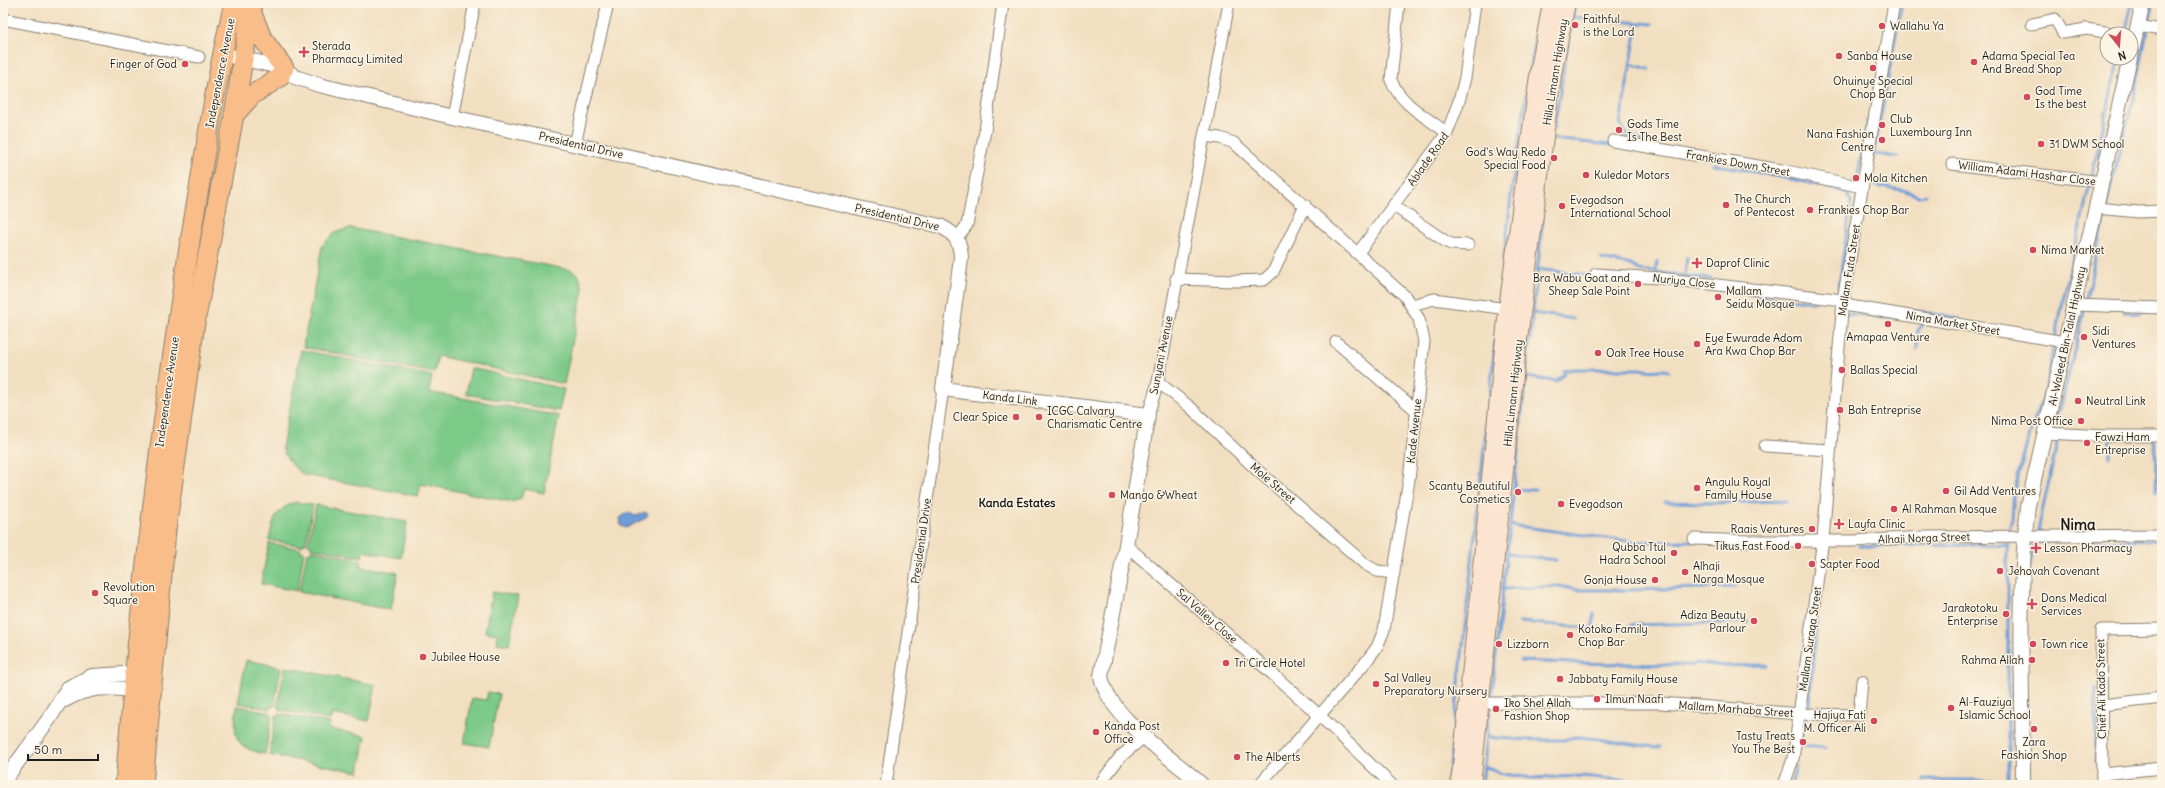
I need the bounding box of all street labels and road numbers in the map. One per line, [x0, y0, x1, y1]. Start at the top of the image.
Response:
street label: Independence Avenue [202, 17, 238, 129]
street label: Hilla Limann Highway [1540, 18, 1570, 126]
street label: Presidential Drive [537, 128, 625, 162]
street label: Ablade Road [1404, 129, 1452, 189]
street label: Frankies Down Street [1685, 147, 1791, 179]
street label: William Adami Hashar Close [1957, 158, 2097, 188]
street label: Presidential Drive [853, 200, 941, 234]
street label: Mallam Futa Street [1835, 223, 1863, 317]
street label: Al-Waleed Bin-Talal Highway [2045, 265, 2089, 407]
street label: Nuriya Close [1652, 271, 1716, 291]
street label: Nima Market Street [1905, 308, 2001, 338]
street label: Sunyani Avenue [1147, 314, 1175, 395]
street label: Independence Avenue [152, 336, 182, 448]
street label: Hilla Limann Highway [1500, 339, 1526, 447]
street label: Kanda Link [982, 388, 1039, 408]
street label: Kade Avenue [1404, 398, 1424, 464]
street label: Mole Street [1248, 460, 1299, 507]
street label: Presidential Drive [908, 497, 934, 585]
street label: Alhaji Norga Street [1878, 529, 1971, 547]
street label: Mallam Suraqa Street [1796, 585, 1824, 693]
street label: Sal Valley Close [1173, 586, 1241, 646]
street label: Chief Ali Kado Street [2093, 638, 2109, 739]
street label: Mallam Marhaba Street [1678, 698, 1794, 720]

